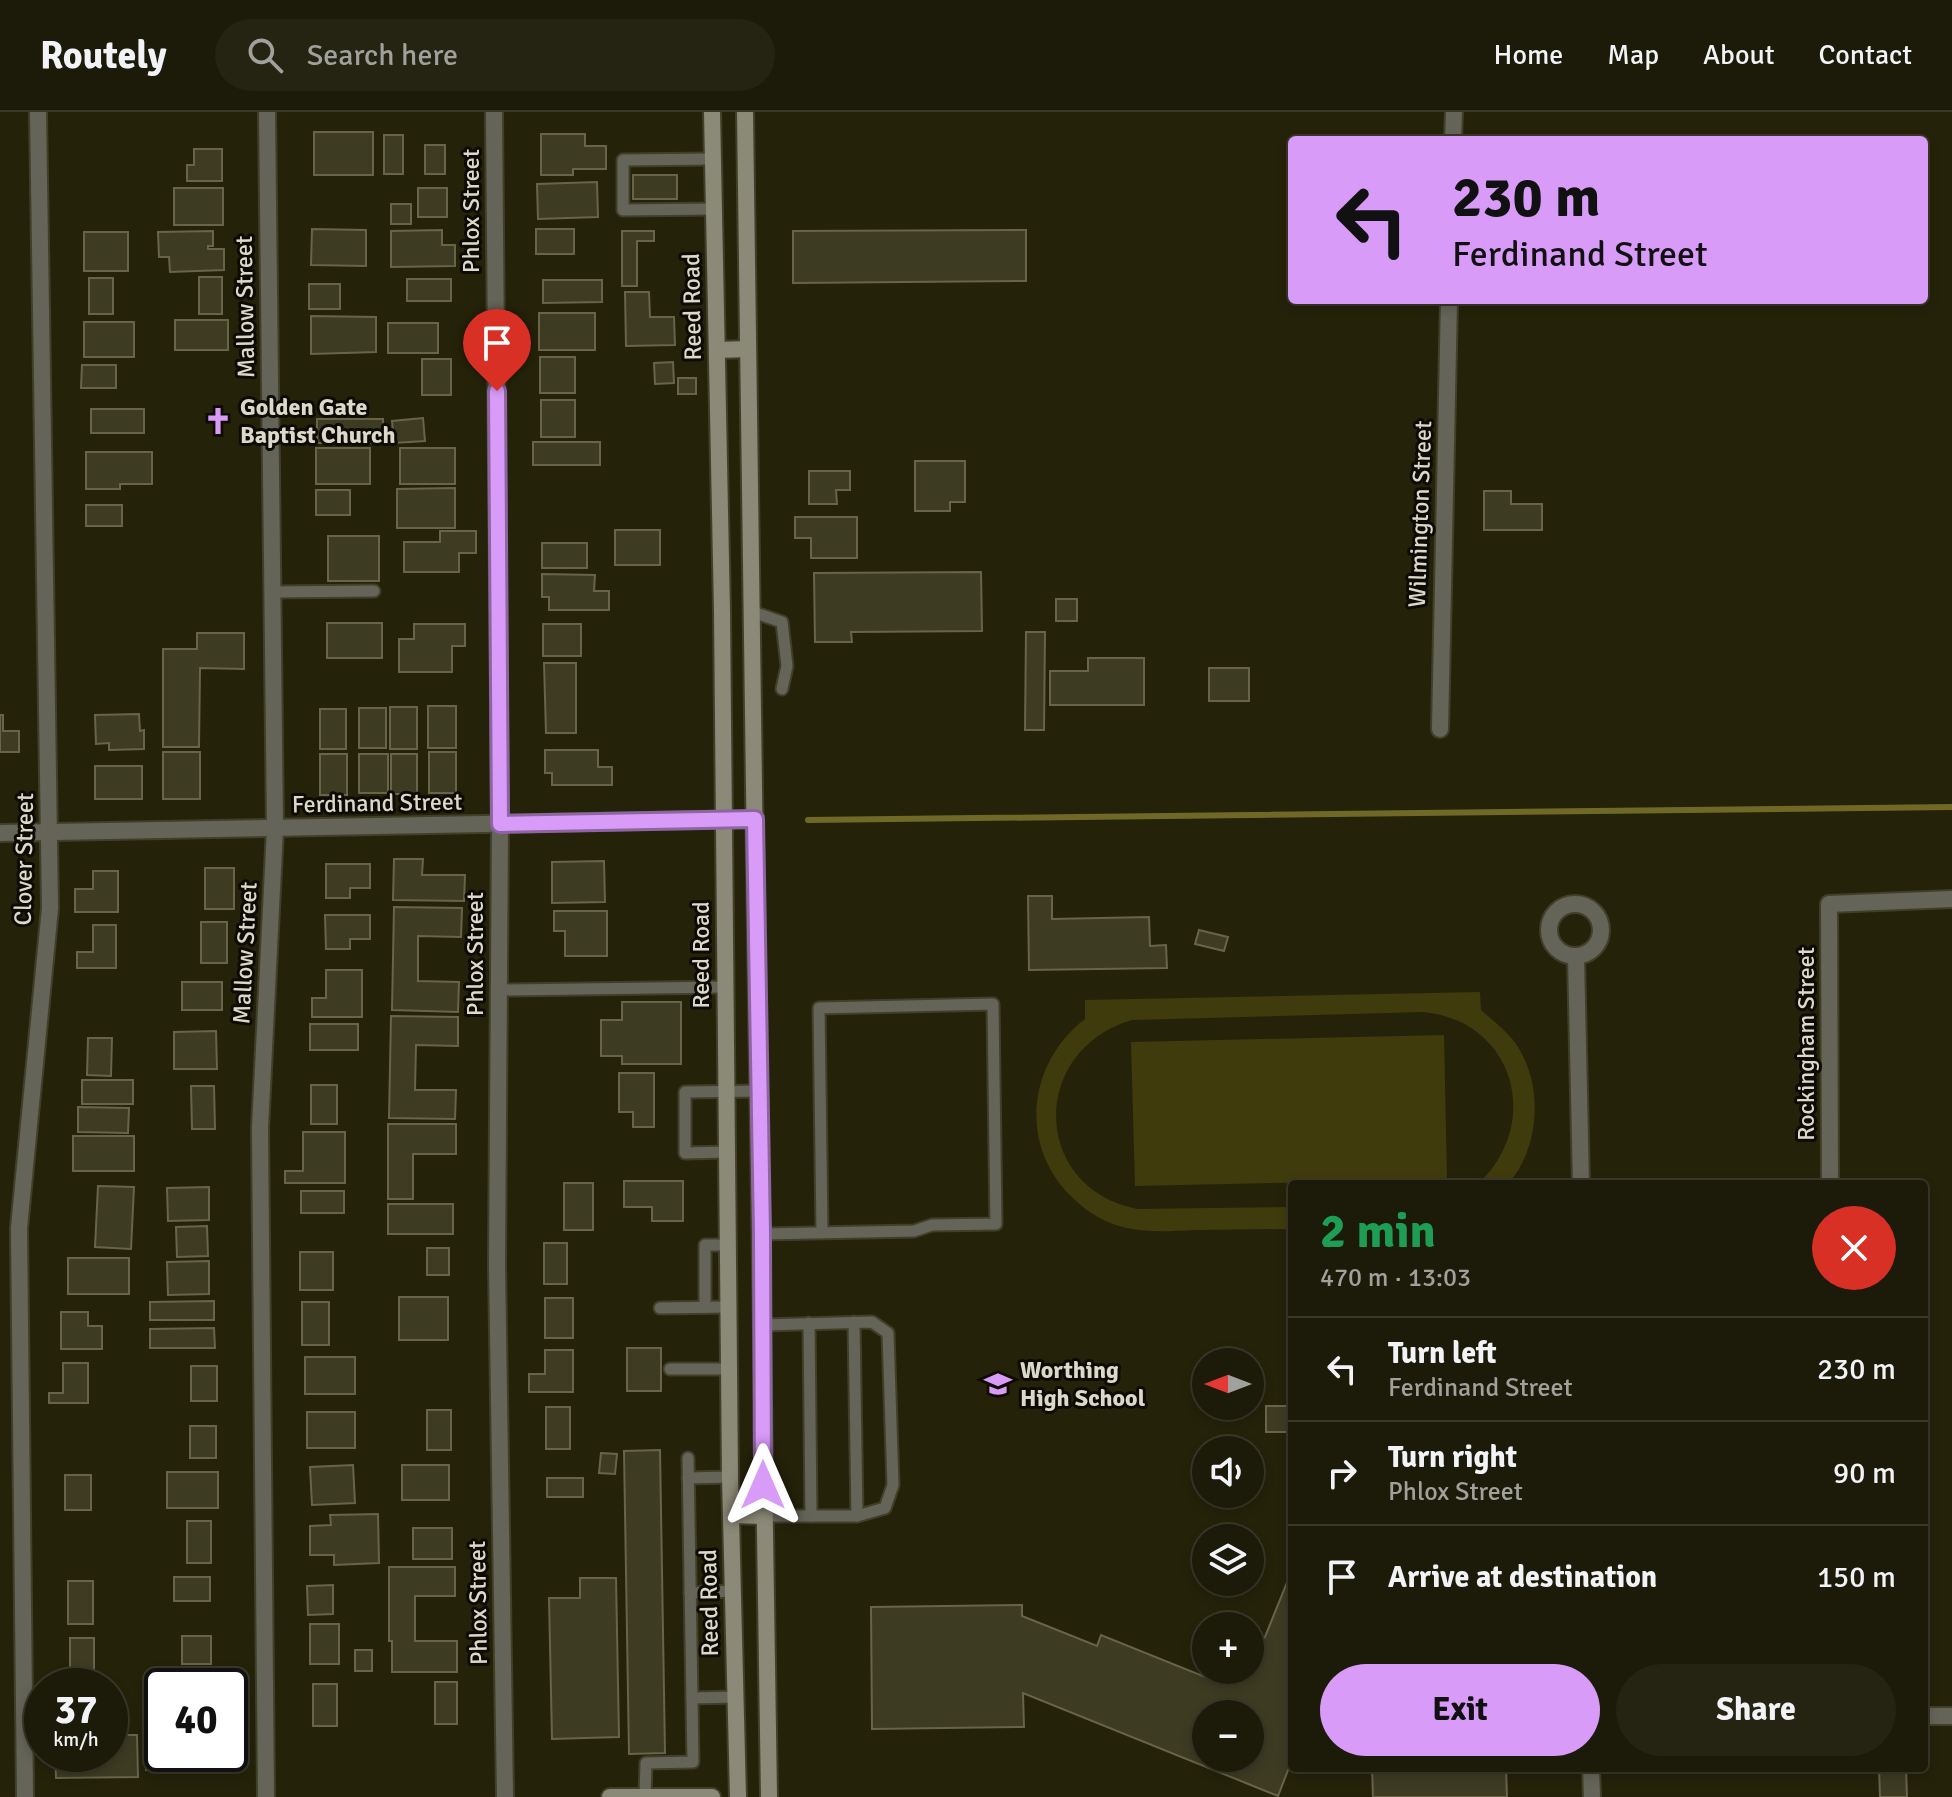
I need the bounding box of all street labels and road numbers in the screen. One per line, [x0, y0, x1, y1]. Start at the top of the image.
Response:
street label: Phlox Street [456, 149, 486, 273]
street label: Mallow Street [229, 235, 261, 379]
street label: Reed Road [676, 253, 708, 361]
street label: Wilmington Street [1402, 420, 1438, 608]
street label: Ferdinand Street [292, 787, 462, 819]
street label: Clover Street [8, 792, 40, 926]
street label: Mallow Street [226, 881, 264, 1025]
street label: Phlox Street [460, 892, 490, 1016]
street label: Reed Road [686, 901, 716, 1009]
street label: Rockingham Street [1791, 947, 1821, 1141]
street label: Phlox Street [462, 1541, 494, 1665]
street label: Reed Road [693, 1549, 725, 1657]

